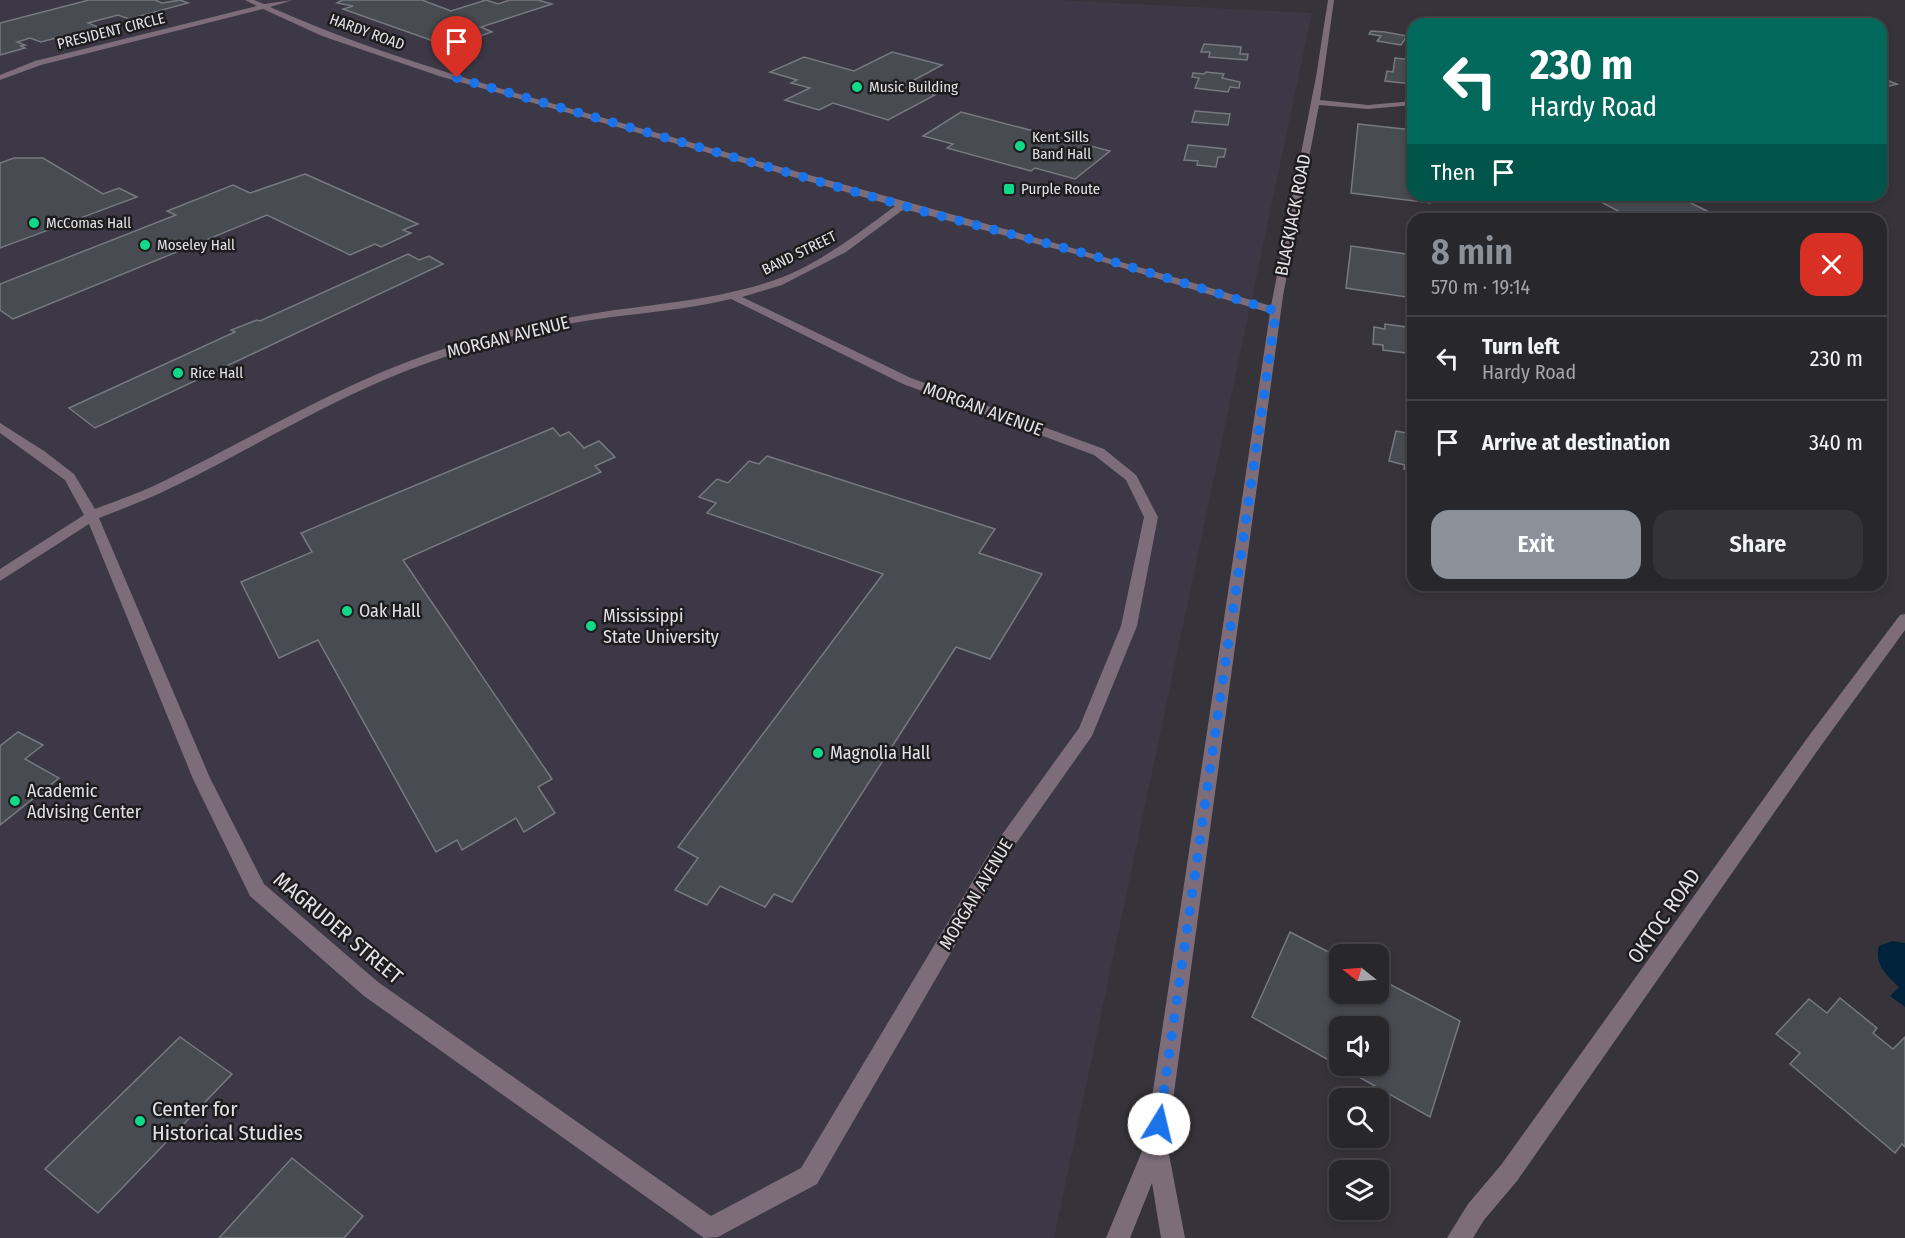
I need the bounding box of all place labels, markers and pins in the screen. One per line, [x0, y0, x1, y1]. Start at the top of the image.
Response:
pin [431, 16, 482, 78]
place label: Music Building [869, 78, 958, 96]
marker: Music Building [850, 80, 864, 94]
place label: Kent Sills Band Hall [1032, 128, 1091, 163]
marker: Kent Sills Band Hall [1013, 139, 1027, 153]
place label: Purple Route [1021, 180, 1100, 198]
marker: Purple Route [1002, 182, 1016, 196]
place label: McComas Hall [46, 214, 131, 232]
marker: McComas Hall [27, 216, 41, 230]
place label: Moseley Hall [157, 236, 235, 254]
marker: Moseley Hall [138, 238, 152, 252]
place label: Rice Hall [190, 364, 243, 382]
marker: Rice Hall [171, 366, 185, 380]
place label: Oak Hall [359, 600, 421, 622]
marker: Oak Hall [340, 604, 354, 618]
place label: Mississippi State University [603, 605, 719, 648]
marker: Mississippi State University [584, 619, 598, 633]
place label: Magnolia Hall [830, 742, 930, 764]
marker: Magnolia Hall [811, 746, 825, 760]
place label: Academic Advising Center [27, 780, 142, 823]
marker: Academic Advising Center [8, 794, 22, 808]
place label: Center for Historical Studies [152, 1096, 303, 1146]
marker: Center for Historical Studies [133, 1114, 147, 1128]

